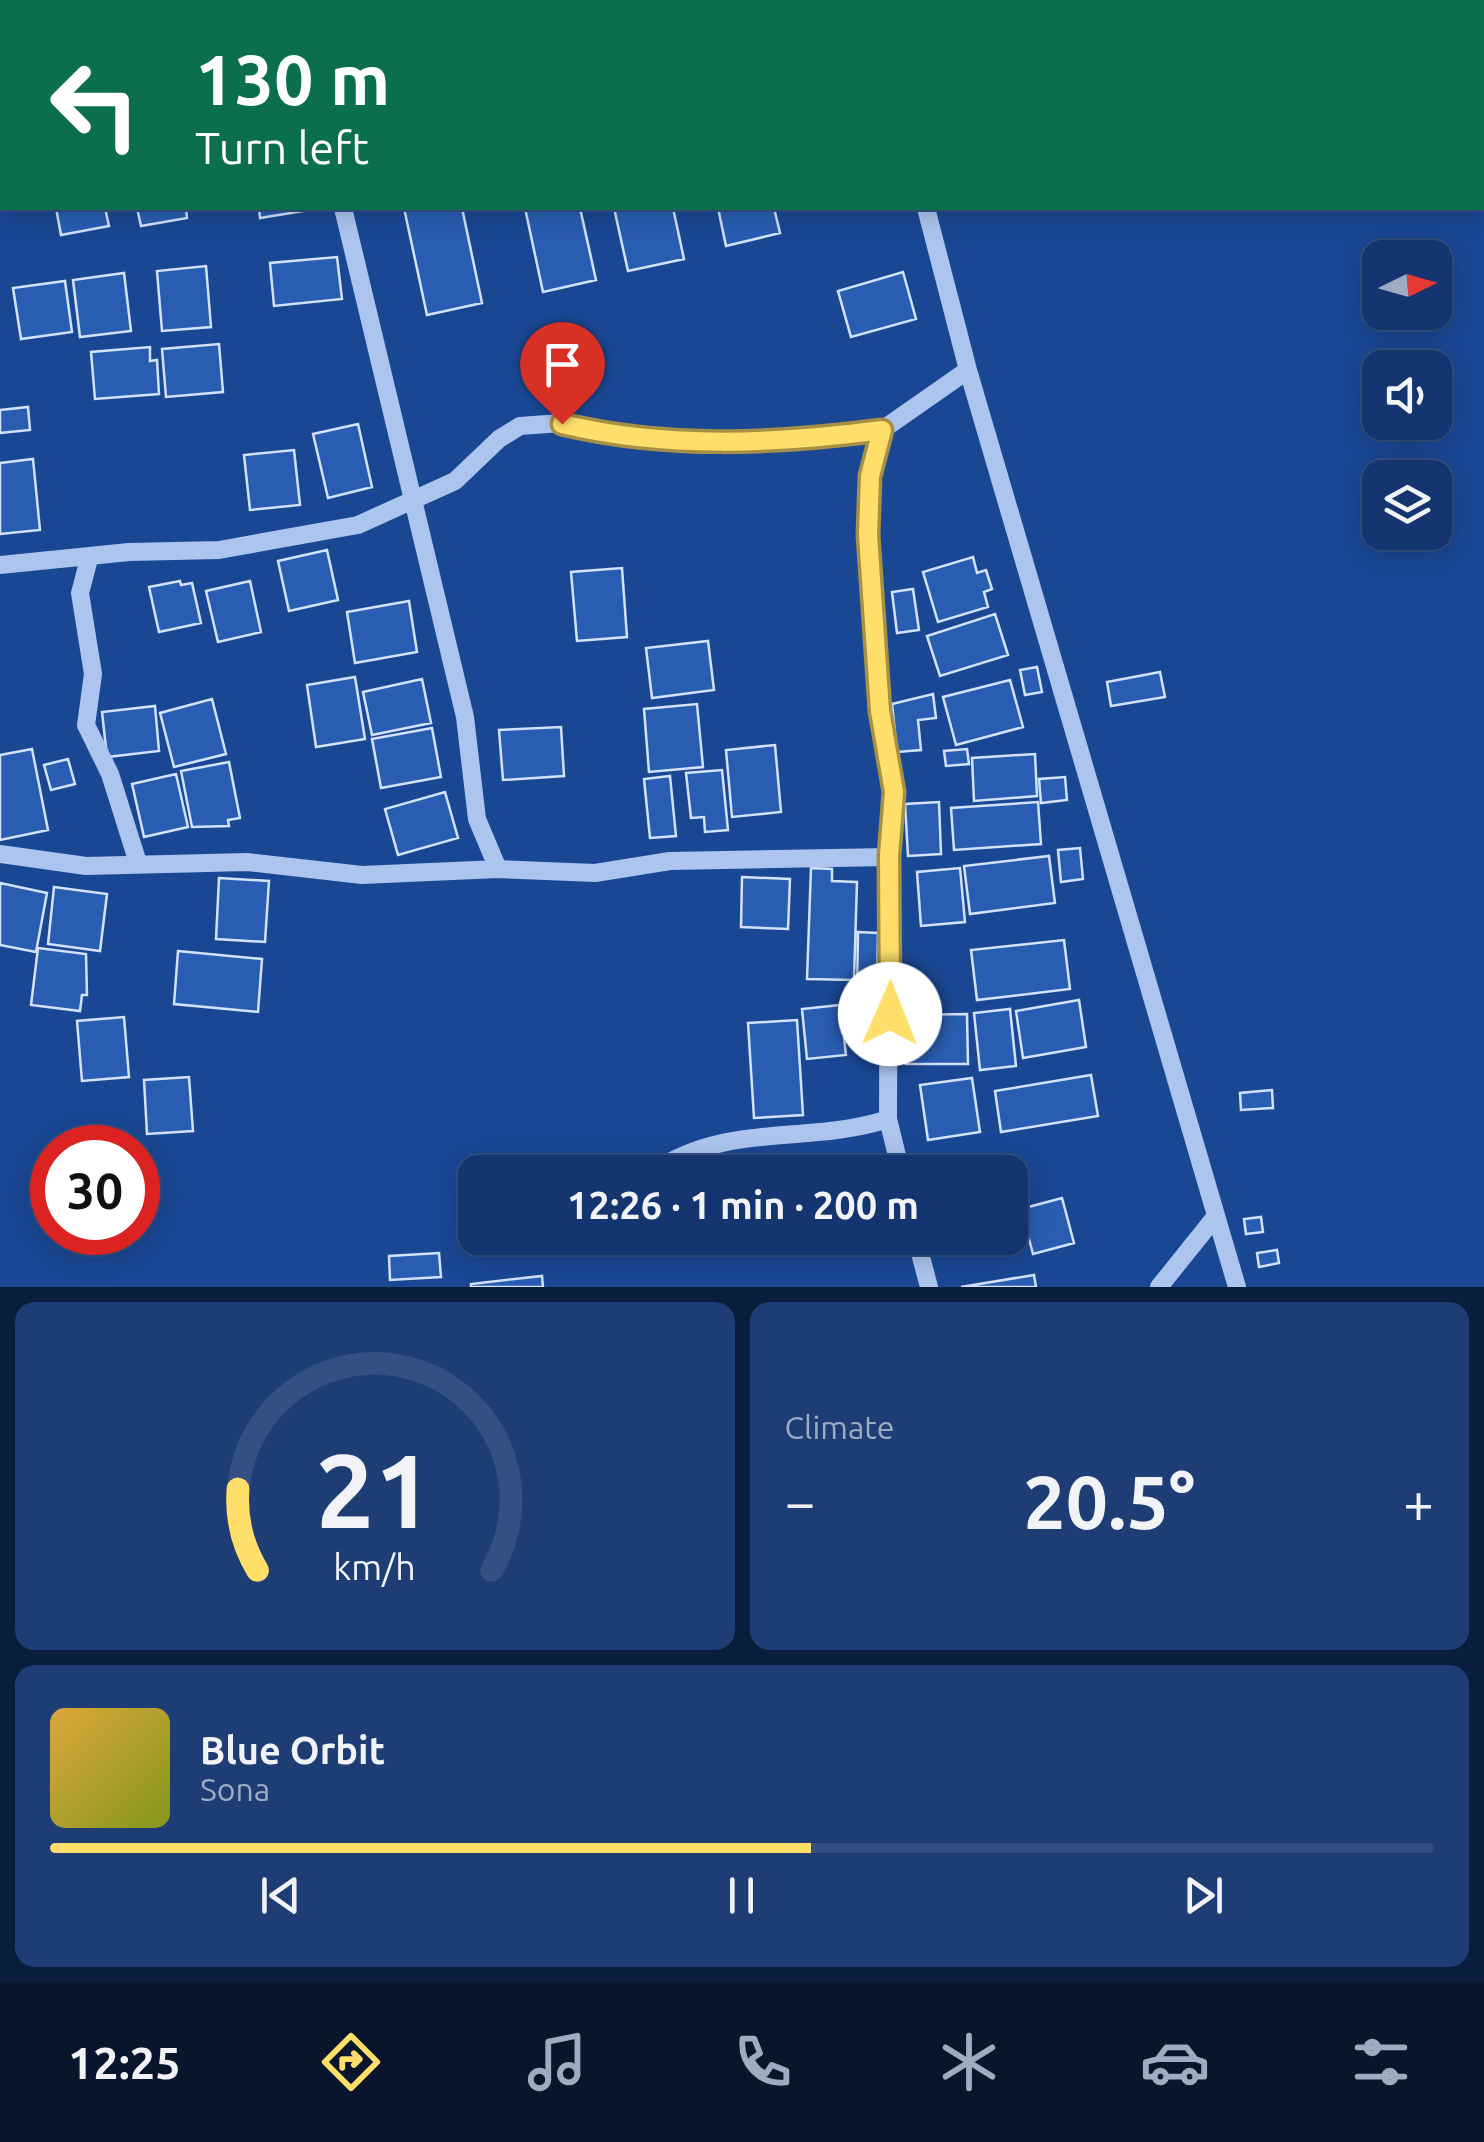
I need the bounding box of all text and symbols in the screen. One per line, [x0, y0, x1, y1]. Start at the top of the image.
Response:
icon: left [30, 40, 160, 170]
text: 130 m [195, 40, 390, 118]
text: Turn left [195, 122, 369, 173]
north arrow [1362, 240, 1452, 330]
map controls [1362, 240, 1452, 550]
pin [520, 322, 605, 425]
icon: arrive [535, 337, 590, 392]
button: sound [1362, 350, 1452, 440]
button: layers [1362, 460, 1452, 550]
position arrow [838, 962, 942, 1066]
speed limit sign: 30 [30, 1125, 160, 1255]
text: 12:26 · 1 min · 200 m [567, 1184, 919, 1226]
text: Climate [785, 1409, 895, 1445]
text: 21 [316, 1431, 433, 1548]
text: 20.5° [1023, 1459, 1195, 1543]
text: − [785, 1471, 816, 1532]
text: + [1403, 1471, 1434, 1532]
text: km/h [333, 1547, 416, 1587]
text: Blue Orbit [200, 1729, 385, 1771]
text: Sona [200, 1771, 270, 1807]
icon: previous [253, 1868, 308, 1923]
icon: pause [714, 1868, 769, 1923]
icon: next [1176, 1868, 1231, 1923]
icon: directions [316, 2027, 386, 2097]
icon: music [522, 2027, 592, 2097]
icon: phone [728, 2027, 798, 2097]
icon: climate [934, 2027, 1004, 2097]
icon: car [1140, 2027, 1210, 2097]
icon: filters [1346, 2027, 1416, 2097]
text: 12:25 [68, 2037, 181, 2088]

